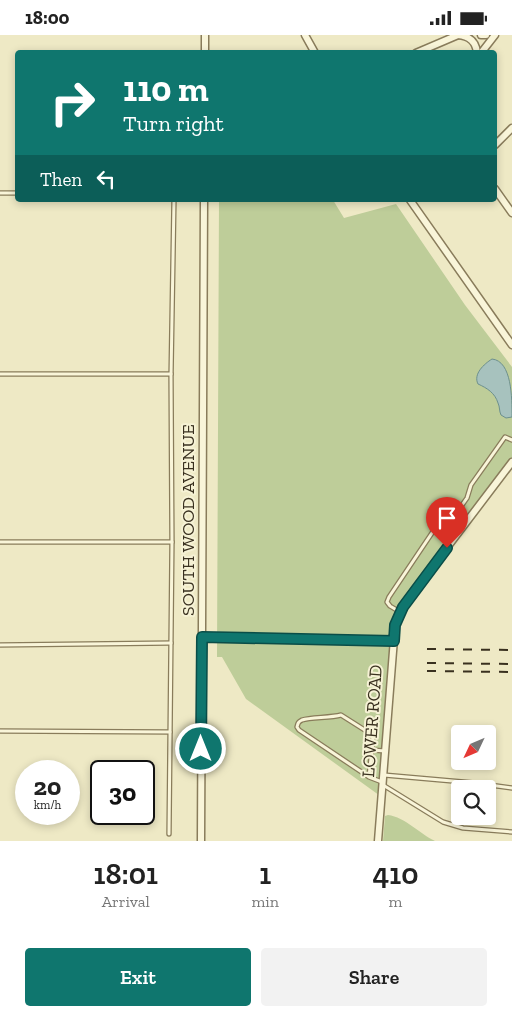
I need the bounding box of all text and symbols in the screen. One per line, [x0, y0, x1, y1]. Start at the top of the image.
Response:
text: 18:00 [25, 6, 70, 29]
text: 110 m [123, 68, 209, 110]
icon: right [40, 70, 105, 135]
text: Turn right [123, 110, 224, 137]
icon: left [92, 165, 120, 193]
text: Then [40, 168, 82, 191]
street label: SOUTH WOOD AVENUE [177, 424, 199, 616]
pin [426, 497, 468, 548]
icon: arrive [433, 504, 461, 532]
street label: LOWER ROAD [357, 664, 387, 778]
position arrow [174, 722, 226, 774]
north arrow [451, 725, 496, 770]
map controls [451, 725, 496, 825]
speed limit sign: 30 [90, 760, 155, 825]
text: 20 [34, 771, 61, 801]
button: search [451, 780, 496, 825]
text: km/h [34, 798, 61, 812]
text: 18:01 [94, 856, 158, 892]
text: 1 [259, 856, 271, 892]
text: 410 [373, 856, 418, 892]
text: Arrival [102, 892, 150, 911]
text: min [252, 892, 279, 911]
text: m [389, 892, 402, 911]
button: Exit [25, 948, 251, 1006]
button: Share [261, 948, 487, 1006]

